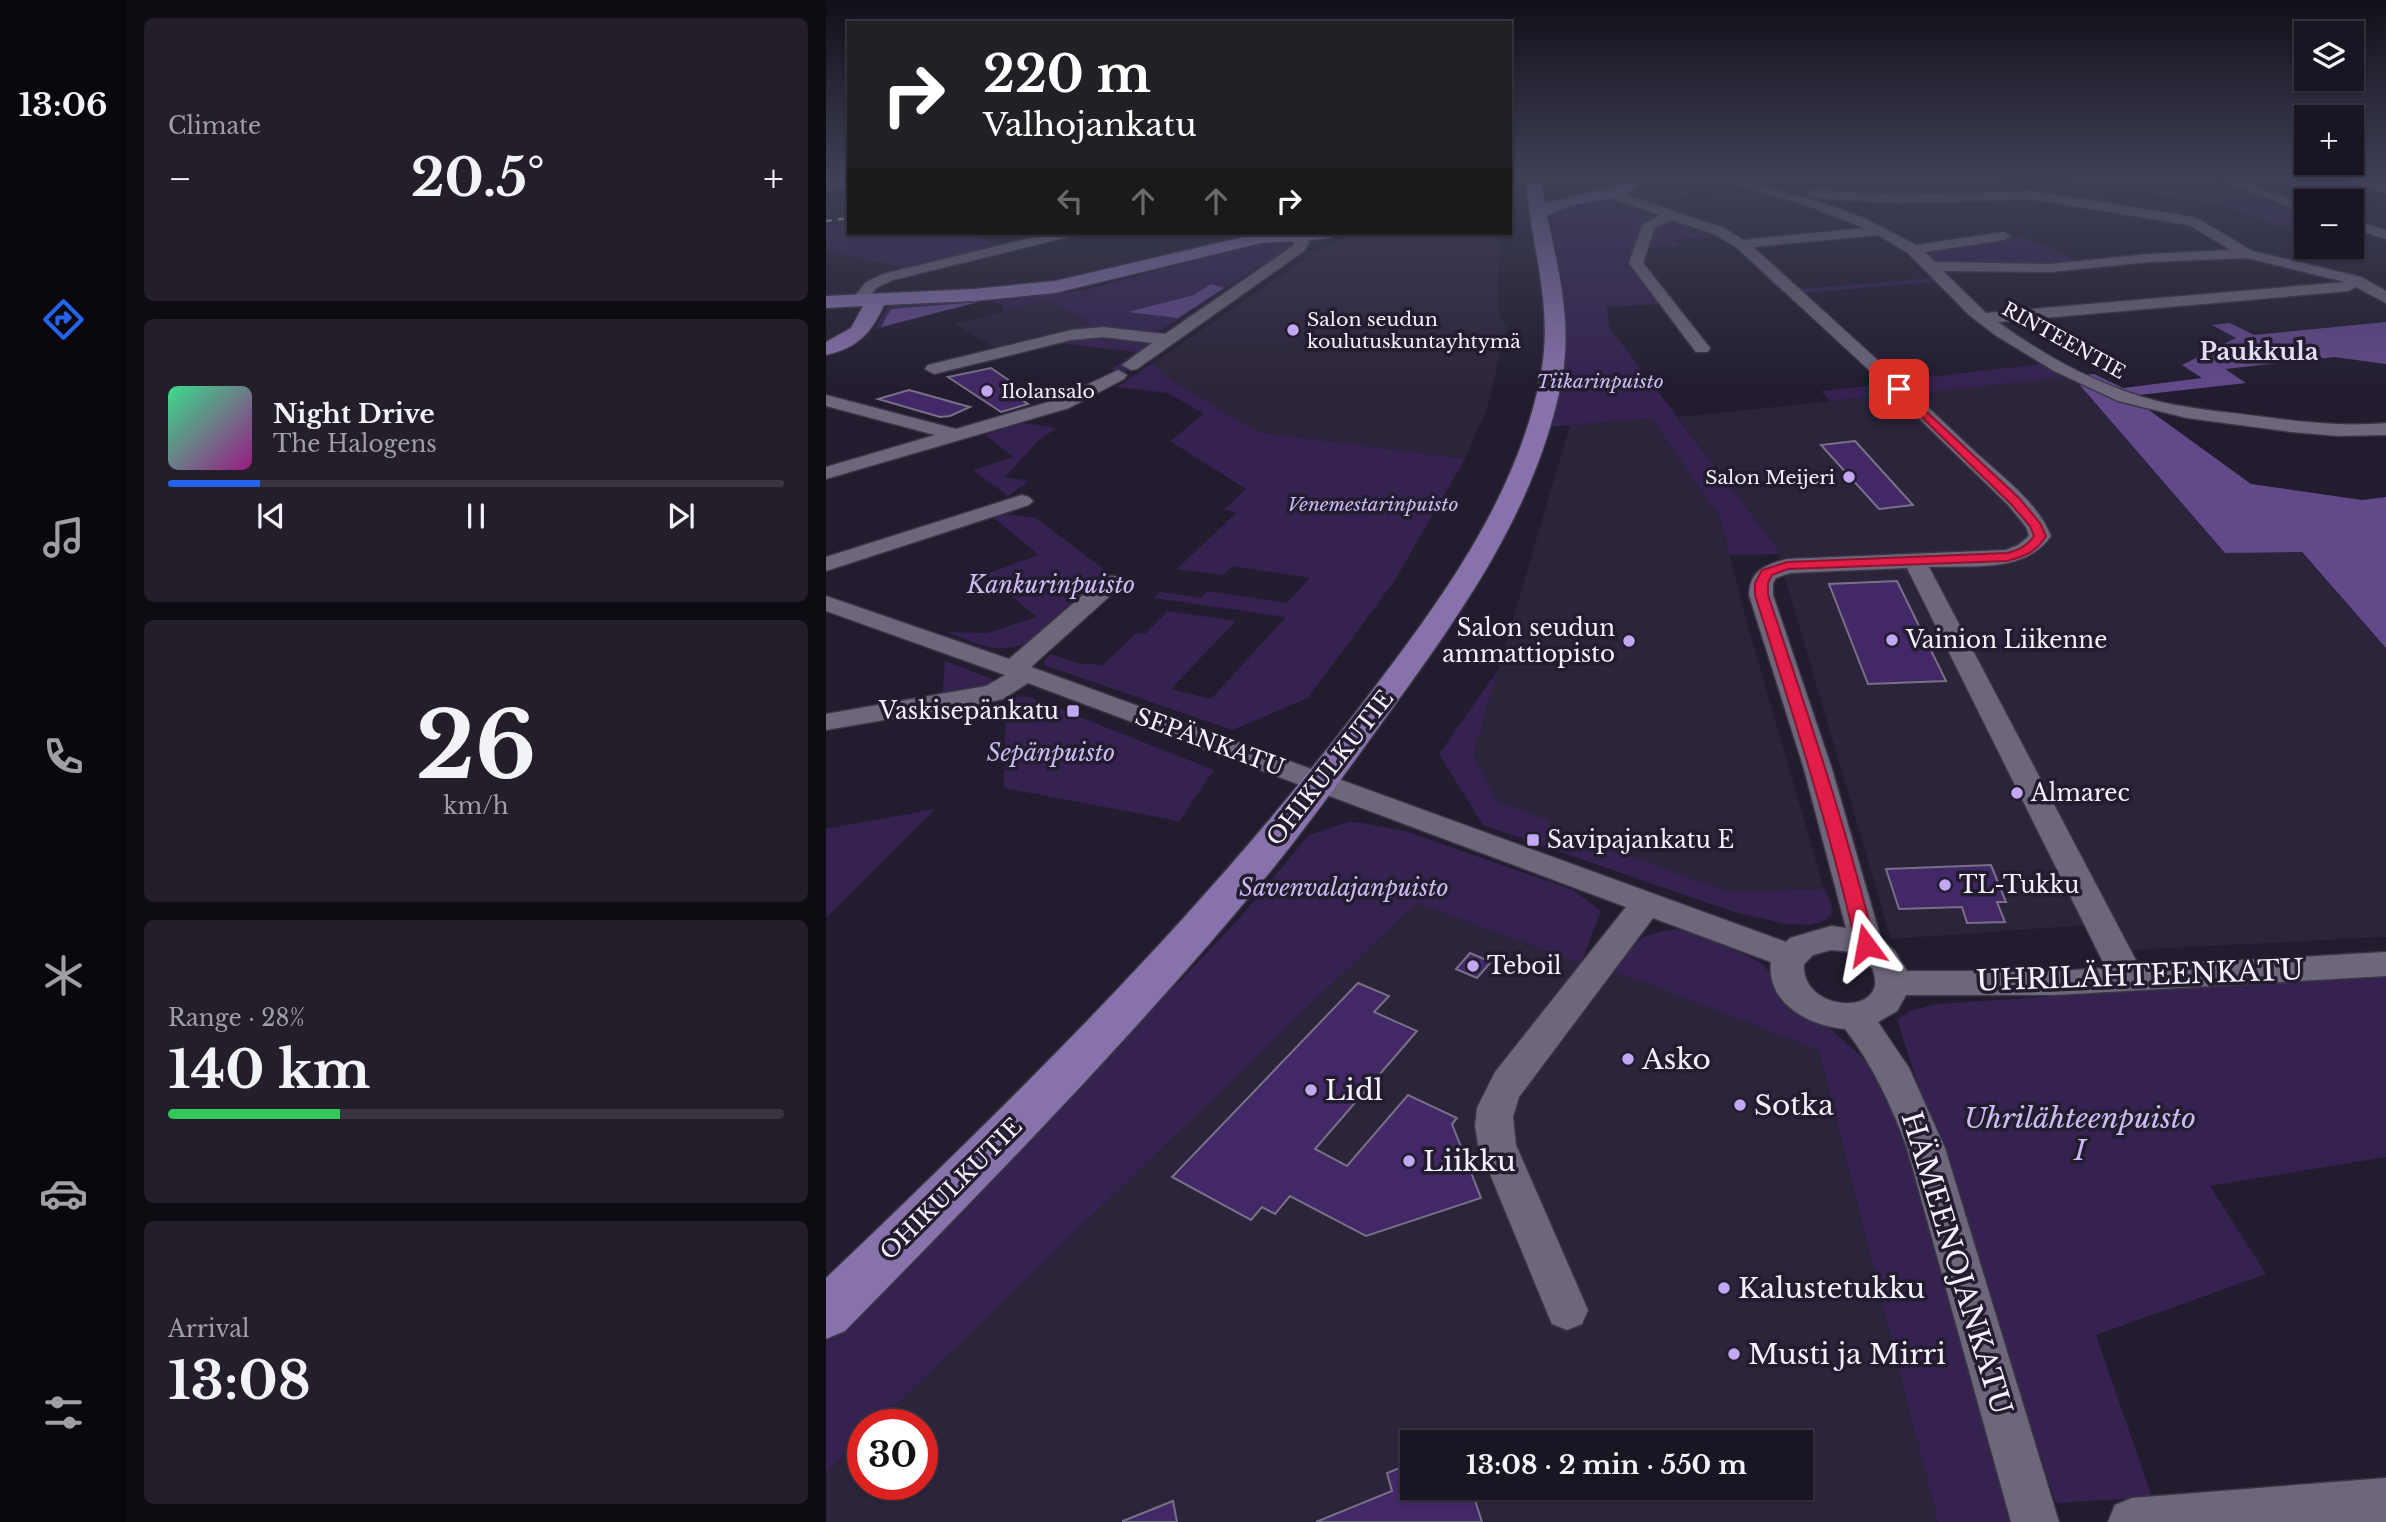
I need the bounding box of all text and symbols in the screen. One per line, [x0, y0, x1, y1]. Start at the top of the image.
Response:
map controls [2294, 21, 2364, 259]
button: layers [2294, 21, 2364, 91]
text: 220 m [983, 44, 1151, 105]
icon: right [868, 49, 959, 140]
text: 13:06 [18, 85, 108, 125]
text: Valhojankatu [983, 105, 1197, 145]
button: + [2294, 105, 2364, 175]
text: Climate [168, 112, 261, 140]
text: 20.5° [411, 146, 545, 210]
text: − [168, 155, 192, 202]
text: + [763, 155, 784, 202]
icon: left [1051, 182, 1089, 220]
icon: ahead [1124, 182, 1162, 220]
icon: ahead [1197, 182, 1235, 220]
icon: right [1270, 182, 1308, 220]
button: − [2294, 189, 2364, 259]
icon: directions [39, 295, 88, 344]
street label: RINTEENTIE [1998, 297, 2129, 384]
place label: Salon seudun koulutuskuntayhtymä [1307, 308, 1521, 353]
marker: Salon seudun koulutuskuntayhtymä [1285, 322, 1301, 338]
district label: Paukkula [2200, 337, 2319, 366]
pin [1869, 359, 1929, 419]
park label: Tiikarinpuisto [1536, 370, 1664, 393]
icon: arrive [1880, 370, 1918, 408]
place label: Ilolansalo [1001, 380, 1095, 403]
marker: Ilolansalo [979, 383, 995, 399]
text: Night Drive [273, 398, 435, 430]
text: The Halogens [273, 430, 437, 458]
place label: Salon Meijeri [1705, 466, 1836, 489]
marker: Salon Meijeri [1841, 469, 1857, 485]
park label: Venemestarinpuisto [1288, 493, 1459, 516]
icon: previous [252, 497, 290, 535]
icon: pause [457, 497, 495, 535]
icon: next [662, 497, 700, 535]
icon: music [39, 513, 88, 562]
park label: Kankurinpuisto [966, 571, 1135, 599]
place label: Salon seudun ammattiopisto [1442, 614, 1615, 668]
place label: Vainion Liikenne [1905, 626, 2107, 654]
marker: Vainion Liikenne [1884, 632, 1900, 648]
marker: Salon seudun ammattiopisto [1621, 633, 1637, 649]
street label: OHIKULKUTIE [1261, 685, 1399, 851]
text: 26 [416, 690, 536, 803]
place label: Vaskisepänkatu [878, 697, 1059, 725]
street label: SEPÄNKATU [1132, 701, 1289, 782]
marker: Vaskisepänkatu [1065, 703, 1081, 719]
icon: phone [39, 732, 88, 781]
park label: Sepänpuisto [987, 739, 1115, 767]
place label: Almarec [2030, 779, 2130, 807]
marker: Almarec [2009, 785, 2025, 801]
text: km/h [443, 792, 509, 820]
place label: Savipajankatu E [1547, 826, 1734, 854]
marker: Savipajankatu E [1525, 832, 1541, 848]
place label: TL-Tukku [1959, 871, 2079, 899]
park label: Savenvalajanpuisto [1239, 874, 1449, 902]
marker: TL-Tukku [1937, 877, 1953, 893]
position arrow [1829, 908, 1903, 982]
icon: climate [39, 951, 88, 1000]
place label: Teboil [1487, 952, 1562, 980]
street label: UHRILÄHTEENKATU [1976, 952, 2304, 999]
marker: Teboil [1465, 958, 1481, 974]
text: Range · 28% [168, 1004, 305, 1032]
text: 140 km [168, 1038, 370, 1102]
place label: Asko [1641, 1042, 1711, 1077]
marker: Asko [1620, 1051, 1636, 1067]
place label: Lidl [1325, 1073, 1383, 1108]
marker: Lidl [1303, 1082, 1319, 1098]
place label: Sotka [1754, 1088, 1834, 1123]
marker: Sotka [1732, 1097, 1748, 1113]
park label: Uhrilähteenpuisto I [1964, 1101, 2196, 1168]
street label: HÄMEENOJANKATU [1894, 1107, 2019, 1419]
street label: OHIKULKUTIE [874, 1112, 1028, 1266]
place label: Liikku [1423, 1144, 1516, 1179]
marker: Liikku [1401, 1153, 1417, 1169]
icon: car [39, 1169, 88, 1218]
place label: Kalustetukku [1738, 1271, 1925, 1306]
marker: Kalustetukku [1716, 1280, 1732, 1296]
text: Arrival [168, 1315, 249, 1343]
place label: Musti ja Mirri [1748, 1337, 1946, 1372]
marker: Musti ja Mirri [1726, 1346, 1742, 1362]
text: 13:08 [168, 1349, 311, 1413]
icon: filters [39, 1388, 88, 1437]
speed limit sign: 30 [847, 1409, 938, 1500]
text: 13:08 · 2 min · 550 m [1466, 1449, 1747, 1481]

